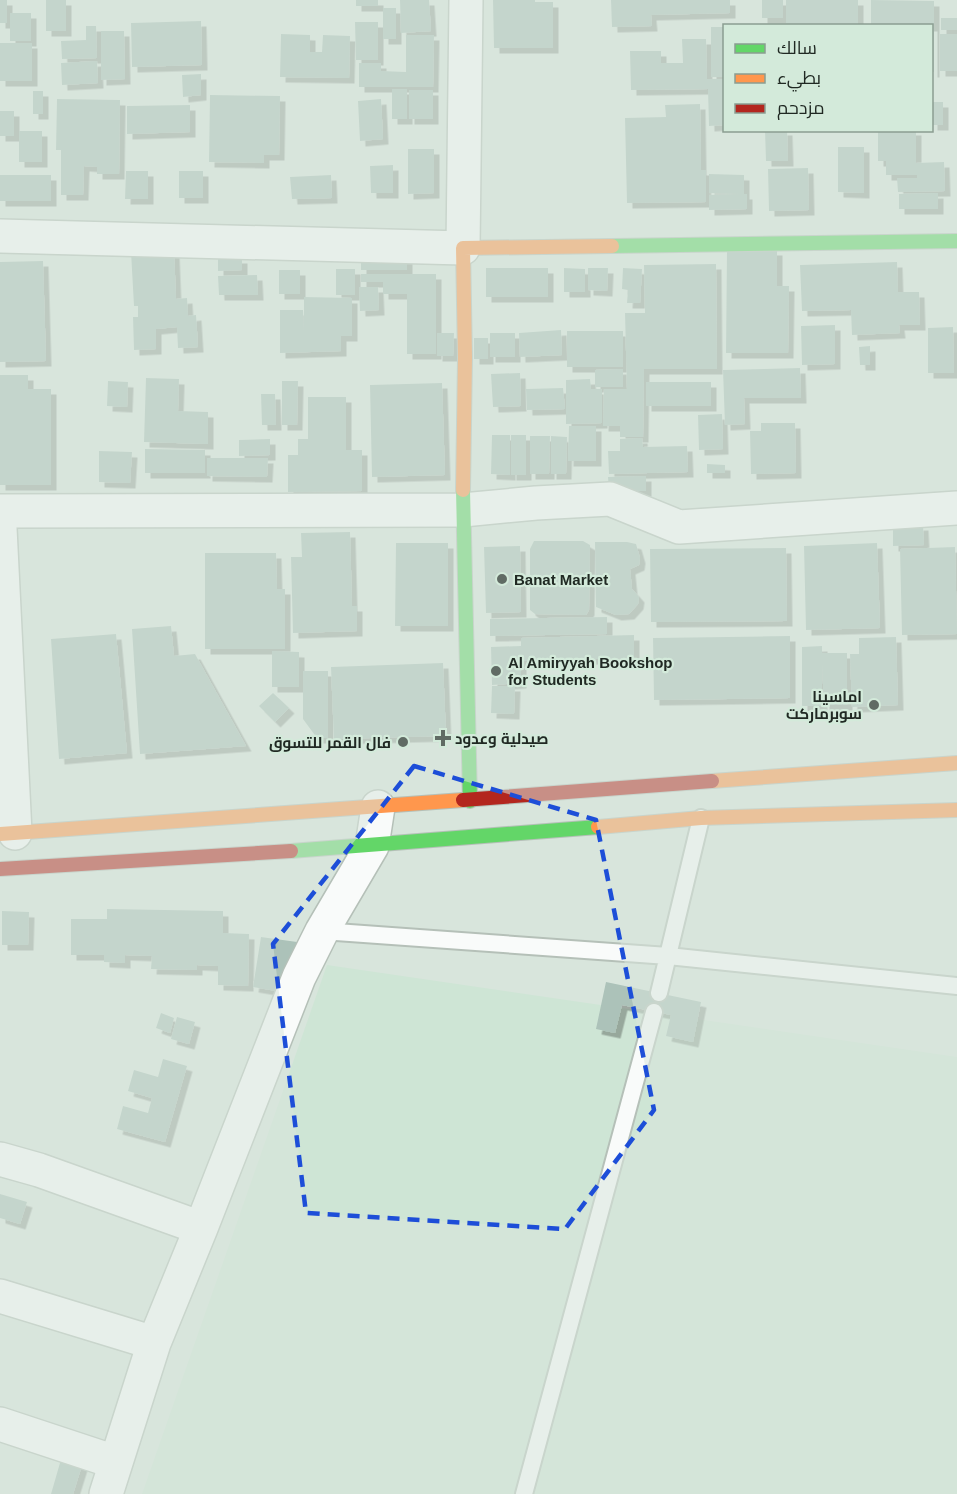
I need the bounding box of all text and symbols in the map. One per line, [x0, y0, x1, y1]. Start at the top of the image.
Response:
legend [723, 24, 933, 132]
text: سالك [777, 38, 817, 58]
text: بطيء [777, 68, 821, 92]
text: مزدحم [777, 98, 825, 120]
place label: Banat Market [514, 571, 608, 588]
marker: Banat Market [495, 572, 509, 586]
place label: Al Amiryyah Bookshop for Students [508, 654, 672, 688]
marker: Al Amiryyah Bookshop for Students [489, 664, 503, 678]
place label: اماسينا سوبرماركت [786, 688, 862, 723]
marker: اماسينا سوبرماركت [867, 698, 881, 712]
place label: صيدلية وعدود [455, 730, 549, 748]
marker: صيدلية وعدود [436, 731, 450, 745]
place label: فال القمر للتسوق [269, 734, 391, 752]
marker: فال القمر للتسوق [396, 735, 410, 749]

